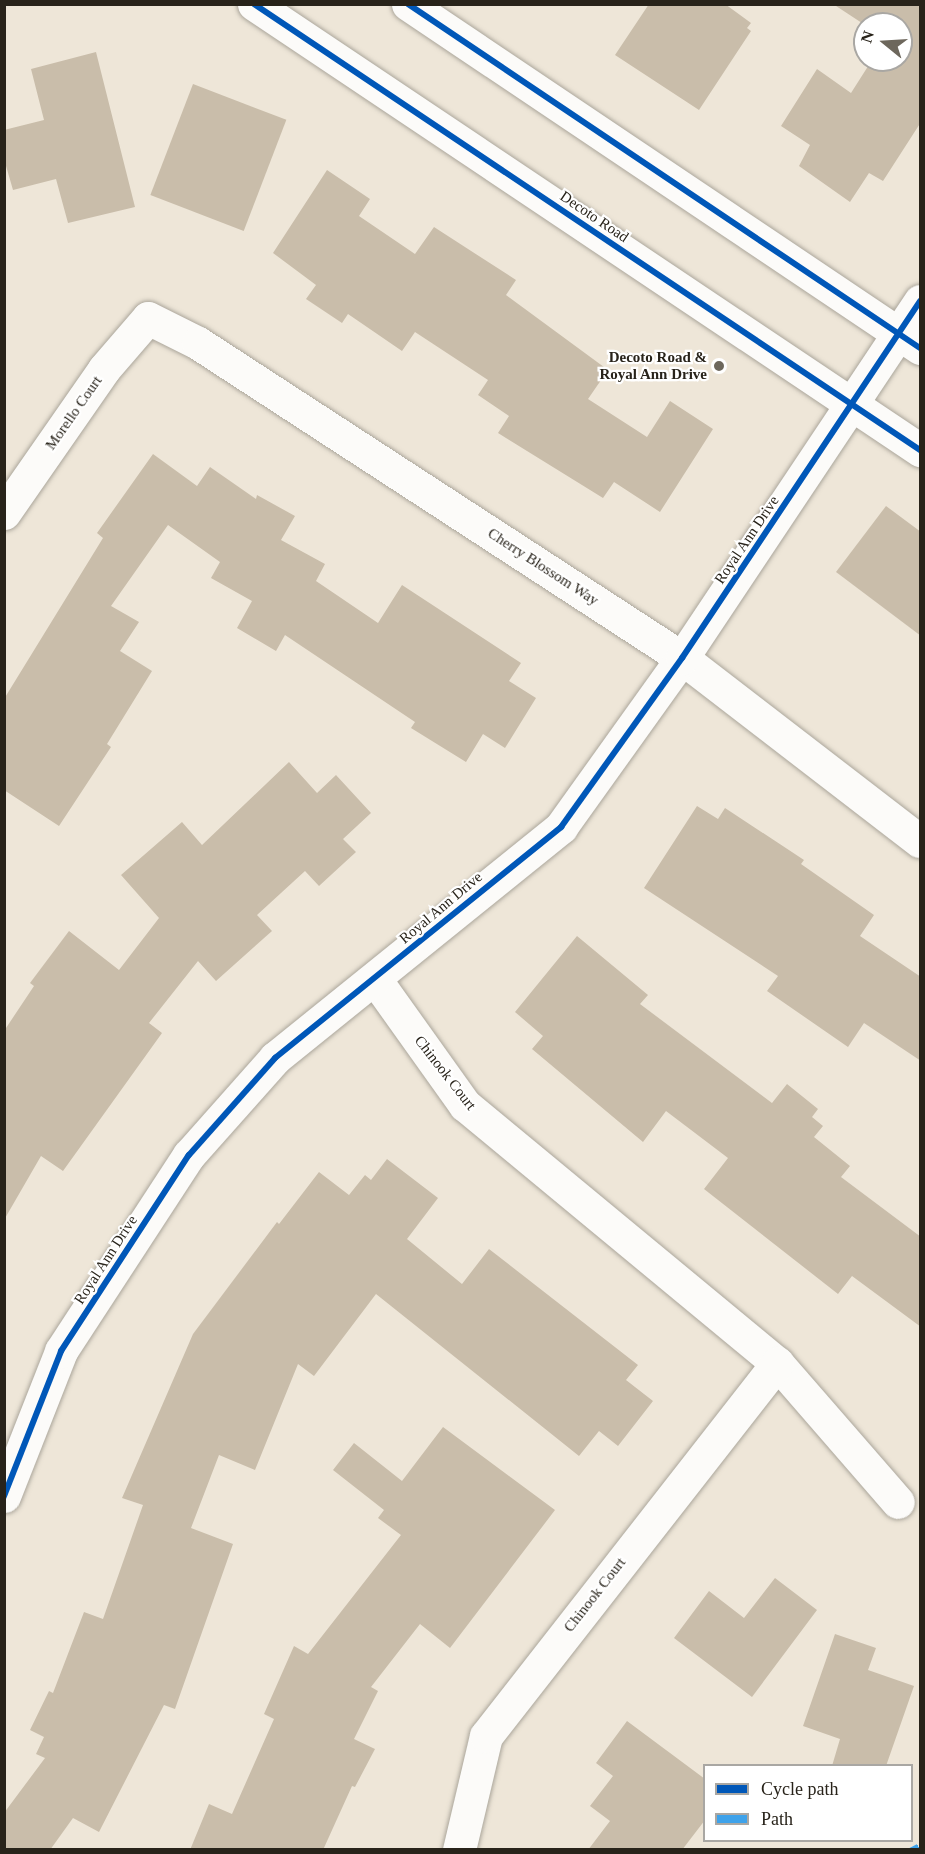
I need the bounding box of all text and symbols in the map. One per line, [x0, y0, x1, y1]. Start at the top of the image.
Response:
north arrow [853, 12, 913, 72]
text: N [857, 29, 877, 45]
street label: Decoto Road [556, 188, 632, 246]
place label: Decoto Road & Royal Ann Drive [599, 348, 707, 383]
marker: Decoto Road & Royal Ann Drive [712, 359, 726, 373]
street label: Morello Court [42, 373, 106, 453]
street label: Royal Ann Drive [711, 492, 783, 588]
street label: Cherry Blossom Way [484, 524, 602, 610]
street label: Royal Ann Drive [396, 868, 486, 948]
street label: Chinook Court [410, 1032, 480, 1114]
street label: Royal Ann Drive [70, 1212, 142, 1308]
street label: Chinook Court [560, 1554, 630, 1636]
legend [703, 1764, 913, 1842]
text: Cycle path [761, 1779, 838, 1799]
text: Path [761, 1809, 793, 1829]

